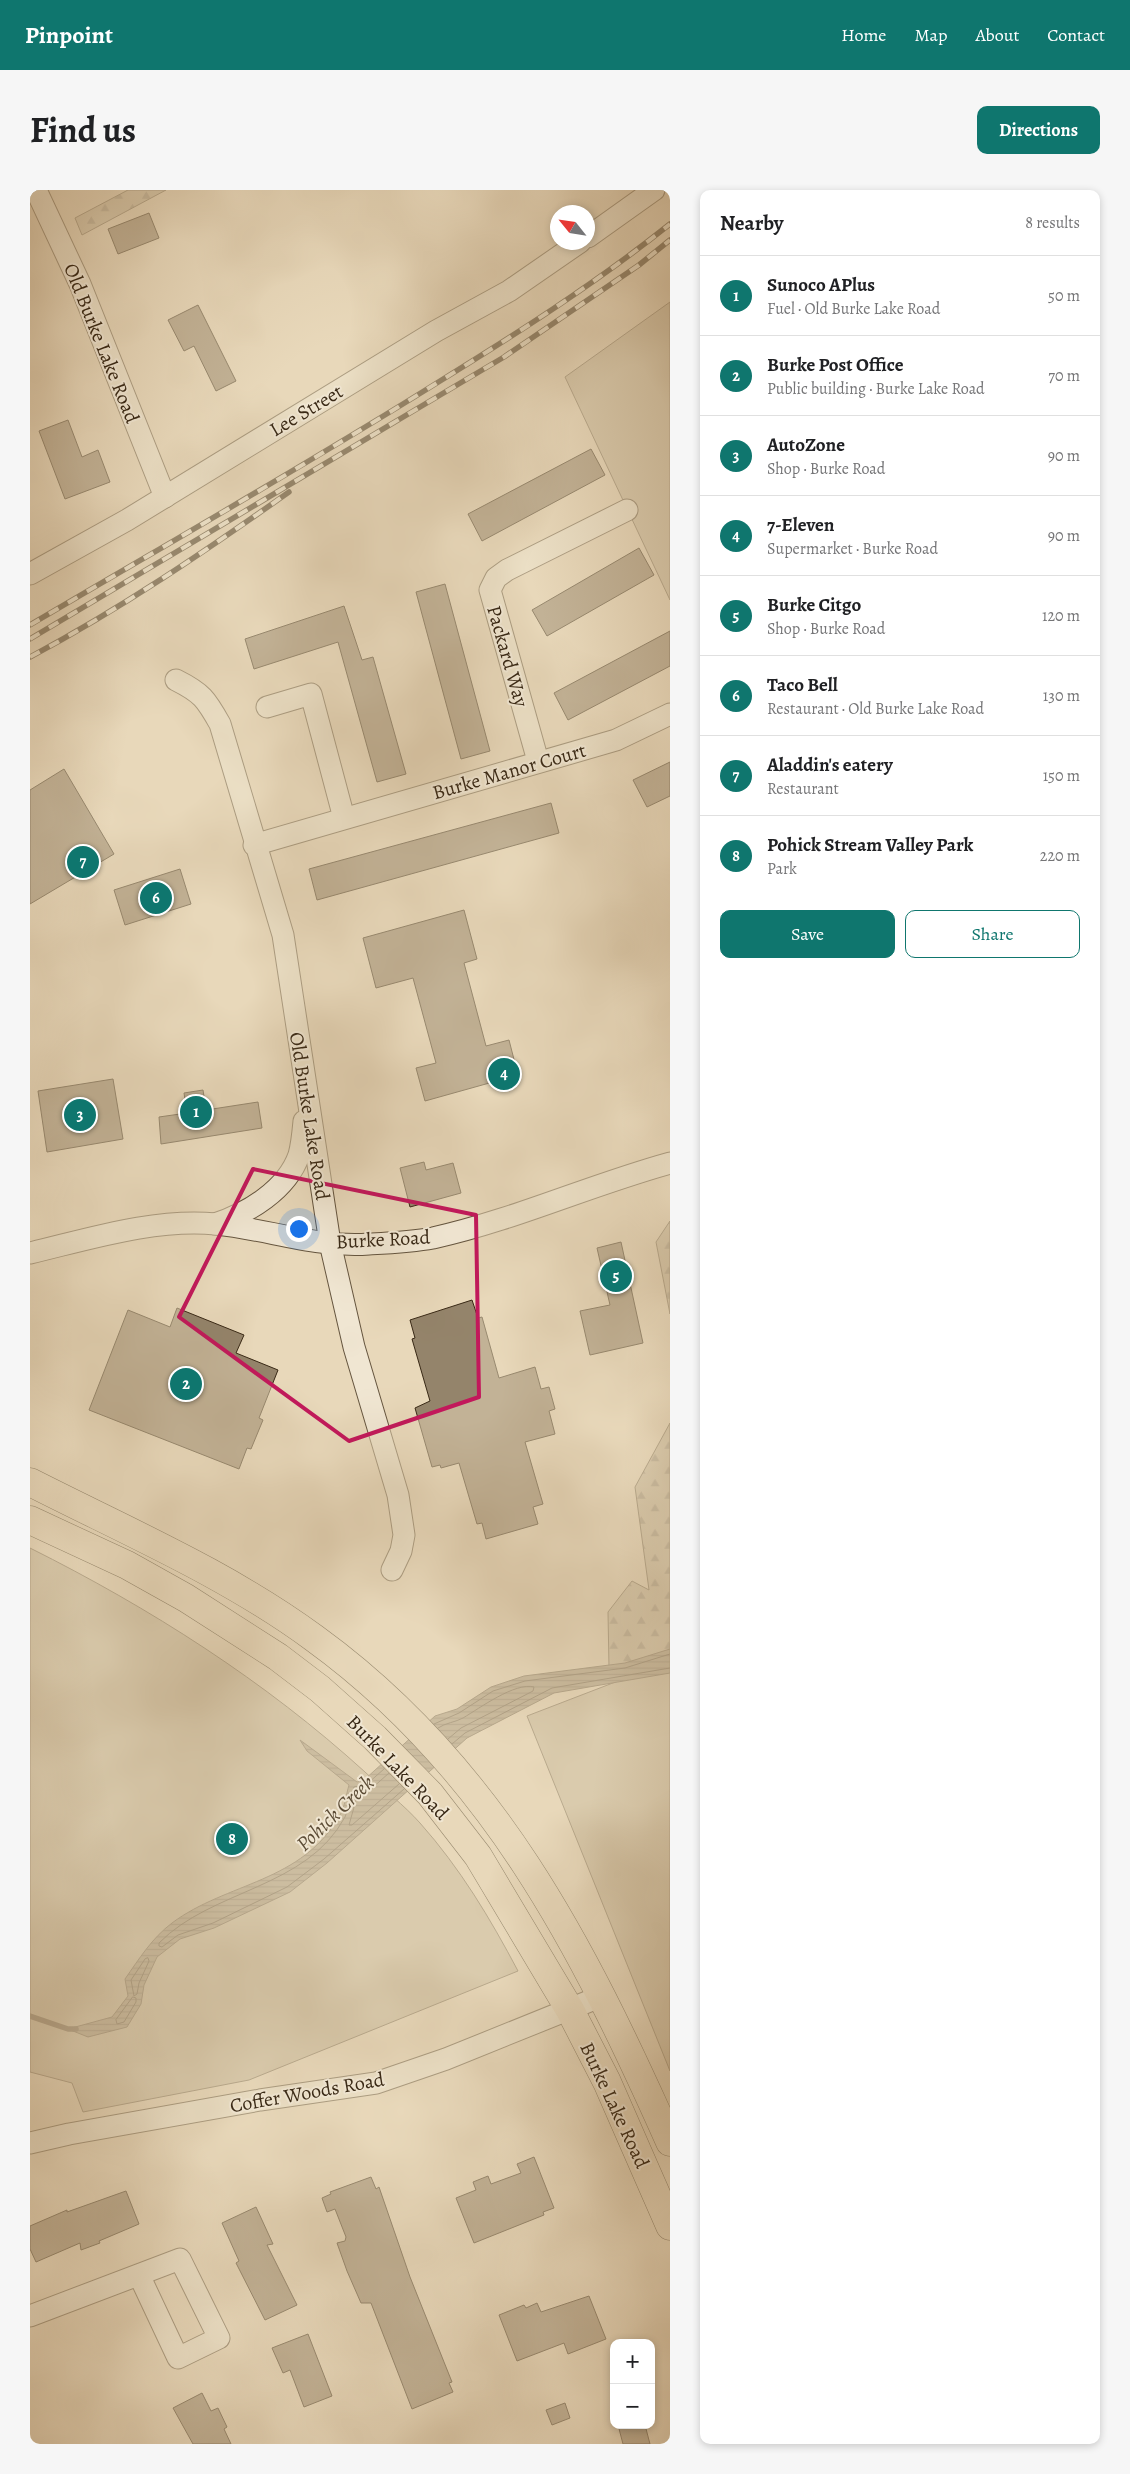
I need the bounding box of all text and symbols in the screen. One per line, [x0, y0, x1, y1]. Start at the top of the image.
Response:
text: Pinpoint [25, 19, 113, 51]
text: Home [841, 23, 886, 47]
text: Map [914, 23, 947, 47]
text: About [975, 23, 1019, 47]
text: Contact [1047, 23, 1105, 47]
text: Find us [30, 106, 136, 154]
button: Directions [977, 106, 1100, 154]
north arrow [550, 205, 595, 250]
text: Nearby [720, 209, 783, 237]
text: 8 results [1025, 212, 1080, 234]
street label: Old Burke Lake Road [57, 259, 146, 427]
text: Sunoco APlus [767, 272, 875, 298]
text: 1 [733, 285, 739, 307]
text: 50 m [1048, 285, 1080, 307]
text: Fuel · Old Burke Lake Road [767, 298, 940, 320]
text: Burke Post Office [767, 352, 903, 378]
text: 2 [732, 365, 740, 387]
text: 70 m [1048, 365, 1080, 387]
street label: Lee Street [265, 378, 348, 443]
text: Public building · Burke Lake Road [767, 378, 985, 400]
text: AutoZone [767, 432, 845, 458]
text: 3 [733, 445, 739, 467]
text: 90 m [1048, 445, 1080, 467]
text: Shop · Burke Road [767, 458, 885, 480]
text: 7-Eleven [767, 512, 835, 538]
text: 4 [732, 525, 740, 547]
text: 90 m [1048, 525, 1080, 547]
text: Supermarket · Burke Road [767, 538, 938, 560]
text: Burke Citgo [767, 592, 861, 618]
street label: Packard Way [480, 602, 535, 711]
text: 5 [733, 605, 739, 627]
text: 120 m [1042, 605, 1080, 627]
text: Shop · Burke Road [767, 618, 885, 640]
text: Taco Bell [767, 672, 838, 698]
text: 6 [732, 685, 740, 707]
text: 130 m [1043, 685, 1080, 707]
text: Restaurant · Old Burke Lake Road [767, 698, 984, 720]
street label: Burke Manor Court [429, 737, 589, 806]
text: Aladdin's eatery [767, 752, 893, 778]
text: 7 [733, 765, 739, 787]
text: 150 m [1043, 765, 1080, 787]
text: Restaurant [767, 778, 839, 800]
text: Pohick Stream Valley Park [767, 832, 973, 858]
pin: 7 [67, 843, 99, 881]
text: 8 [732, 845, 740, 867]
text: 220 m [1040, 845, 1080, 867]
text: Park [767, 858, 797, 880]
pin: 6 [140, 879, 172, 917]
button: Save [720, 910, 895, 958]
button: Share [905, 910, 1080, 958]
street label: Old Burke Lake Road [283, 1030, 336, 1202]
pin: 4 [488, 1055, 520, 1093]
pin: 1 [180, 1093, 212, 1131]
pin: 3 [64, 1096, 96, 1134]
your location [286, 1216, 312, 1242]
street label: Burke Road [335, 1224, 431, 1255]
pin: 5 [600, 1257, 632, 1295]
pin: 2 [170, 1365, 202, 1403]
street label: Burke Lake Road [341, 1709, 455, 1826]
water label: Pohick Creek [290, 1769, 380, 1857]
pin: 8 [216, 1820, 248, 1858]
street label: Burke Lake Road [573, 2038, 656, 2173]
street label: Coffer Woods Road [228, 2066, 387, 2119]
map controls [610, 2339, 655, 2429]
button: + [610, 2339, 655, 2384]
button: − [610, 2384, 655, 2429]

